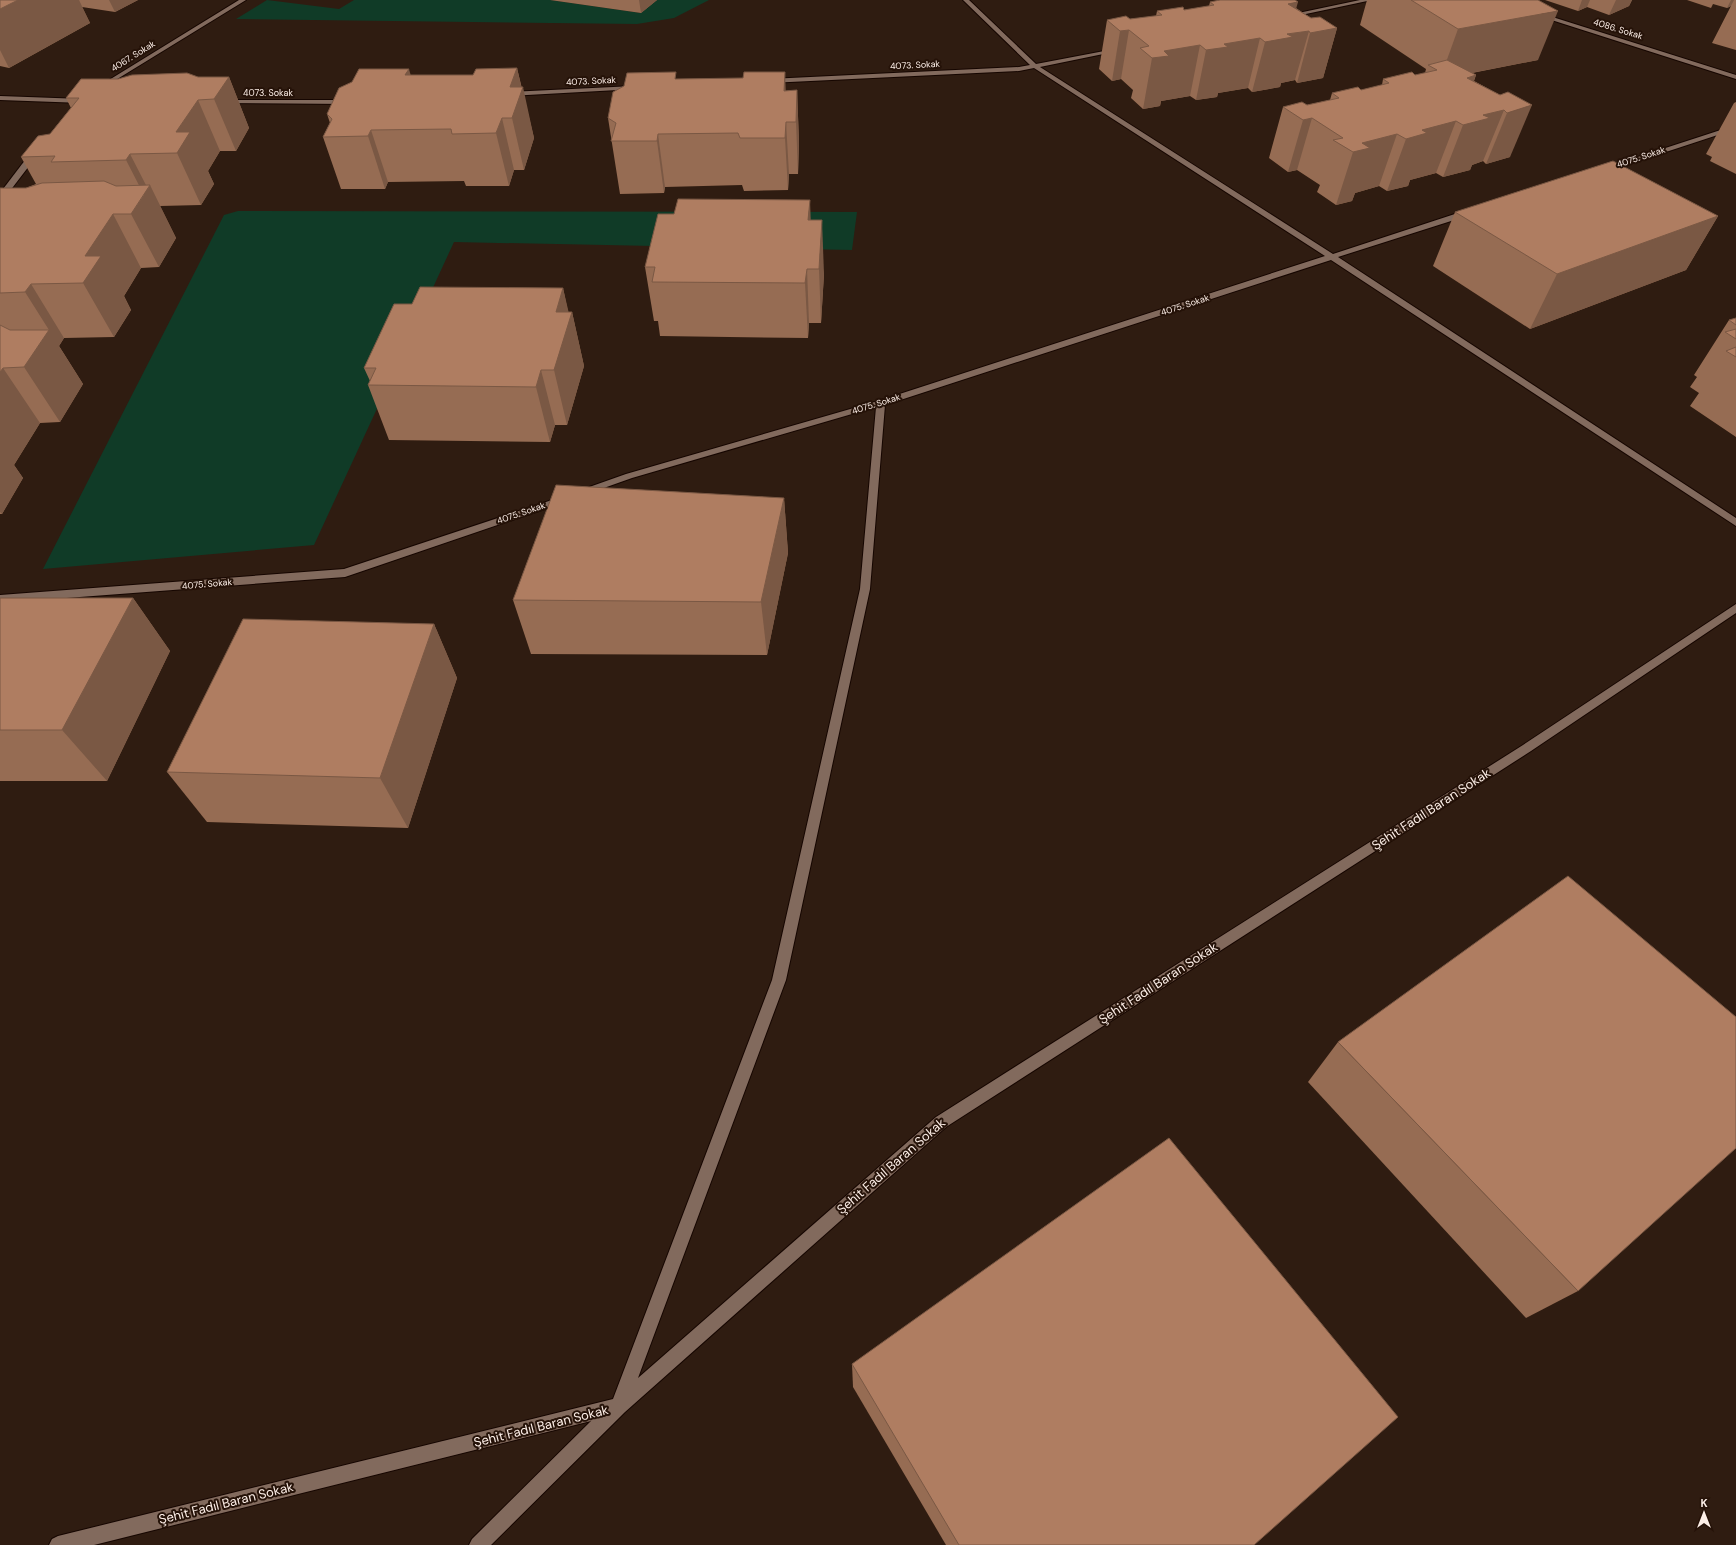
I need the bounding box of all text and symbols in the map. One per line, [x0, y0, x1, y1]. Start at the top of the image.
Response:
street label: 4086. Sokak [1592, 16, 1645, 42]
street label: 4067. Sokak [109, 37, 158, 74]
street label: 4073. Sokak [890, 58, 941, 72]
street label: 4073. Sokak [566, 74, 617, 88]
street label: 4073. Sokak [243, 87, 293, 99]
street label: 4075. Sokak [1615, 143, 1667, 170]
street label: 4075. Sokak [1159, 291, 1211, 318]
street label: 4075. Sokak [850, 391, 902, 417]
street label: 4075. Sokak [495, 499, 547, 527]
street label: 4075. Sokak [181, 576, 233, 592]
street label: Şehit Fadıl Baran Sokak [1368, 764, 1494, 854]
street label: Şehit Fadıl Baran Sokak [1095, 938, 1221, 1028]
street label: Şehit Fadıl Baran Sokak [833, 1114, 949, 1218]
street label: Şehit Fadıl Baran Sokak [472, 1401, 611, 1451]
street label: Şehit Fadıl Baran Sokak [157, 1478, 296, 1528]
north arrow [1684, 1493, 1724, 1533]
text: K [1700, 1496, 1708, 1510]

